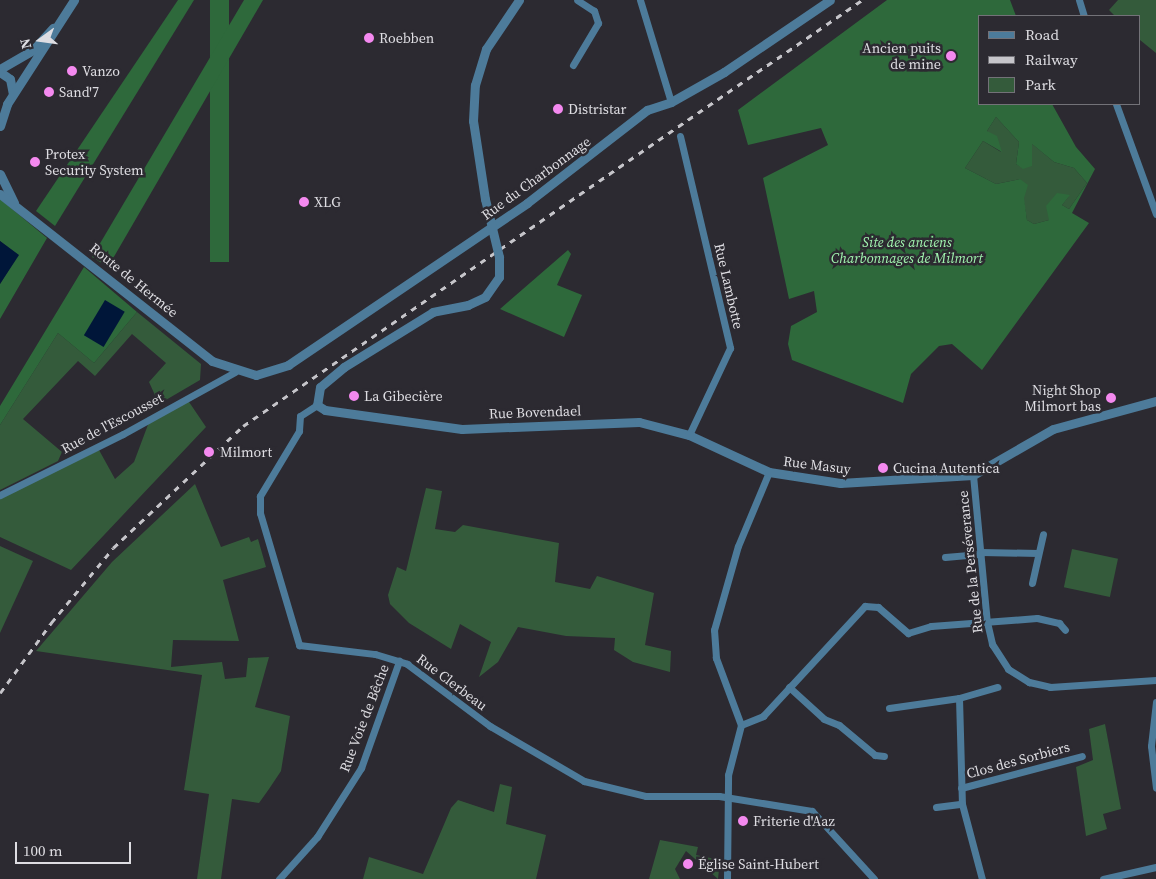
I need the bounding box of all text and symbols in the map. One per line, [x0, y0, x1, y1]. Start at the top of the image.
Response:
north arrow [15, 15, 65, 65]
legend [978, 15, 1141, 105]
text: Road [1025, 24, 1059, 45]
place label: Roebben [379, 30, 434, 46]
marker: Roebben [363, 32, 375, 44]
text: N [15, 36, 36, 51]
place label: Ancien puits de mine [862, 40, 941, 72]
text: Railway [1025, 49, 1078, 70]
marker: Ancien puits de mine [945, 50, 957, 62]
place label: Vanzo [82, 63, 120, 79]
marker: Vanzo [66, 65, 78, 77]
text: Park [1025, 74, 1056, 95]
place label: Sand'7 [59, 84, 99, 100]
marker: Sand'7 [43, 86, 55, 98]
place label: Distristar [568, 101, 626, 117]
marker: Distristar [552, 103, 564, 115]
street label: Rue du Charbonnage [478, 133, 594, 223]
place label: Protex Security System [45, 146, 144, 178]
marker: Protex Security System [29, 156, 41, 168]
place label: XLG [314, 194, 341, 210]
marker: XLG [298, 196, 310, 208]
park label: Site des anciens Charbonnages de Milmort [831, 234, 983, 266]
street label: Route de Hermée [86, 239, 182, 321]
street label: Rue Lambotte [711, 242, 747, 330]
place label: Night Shop Milmort bas [1024, 382, 1101, 414]
place label: La Gibecière [364, 388, 443, 404]
street label: Rue de l'Escousset [58, 389, 166, 457]
marker: La Gibecière [348, 390, 360, 402]
marker: Night Shop Milmort bas [1105, 392, 1117, 404]
street label: Rue Bovendael [489, 402, 581, 422]
place label: Milmort [220, 444, 272, 460]
marker: Milmort [202, 445, 216, 459]
street label: Rue Masuy [782, 453, 852, 477]
place label: Cucina Autentica [893, 460, 1000, 476]
marker: Cucina Autentica [877, 462, 889, 474]
street label: Rue de la Perséverance [954, 490, 986, 634]
street label: Rue Clerbeau [414, 650, 490, 714]
street label: Rue Voie de Bêche [336, 661, 392, 775]
street label: Clos des Sorbiers [964, 738, 1072, 782]
place label: Friterie d'Aaz [753, 813, 835, 829]
marker: Friterie d'Aaz [737, 815, 749, 827]
scale bar [18, 832, 134, 864]
text: 100 m [23, 840, 63, 861]
place label: Église Saint-Hubert [698, 856, 819, 872]
marker: Église Saint-Hubert [682, 858, 694, 870]

